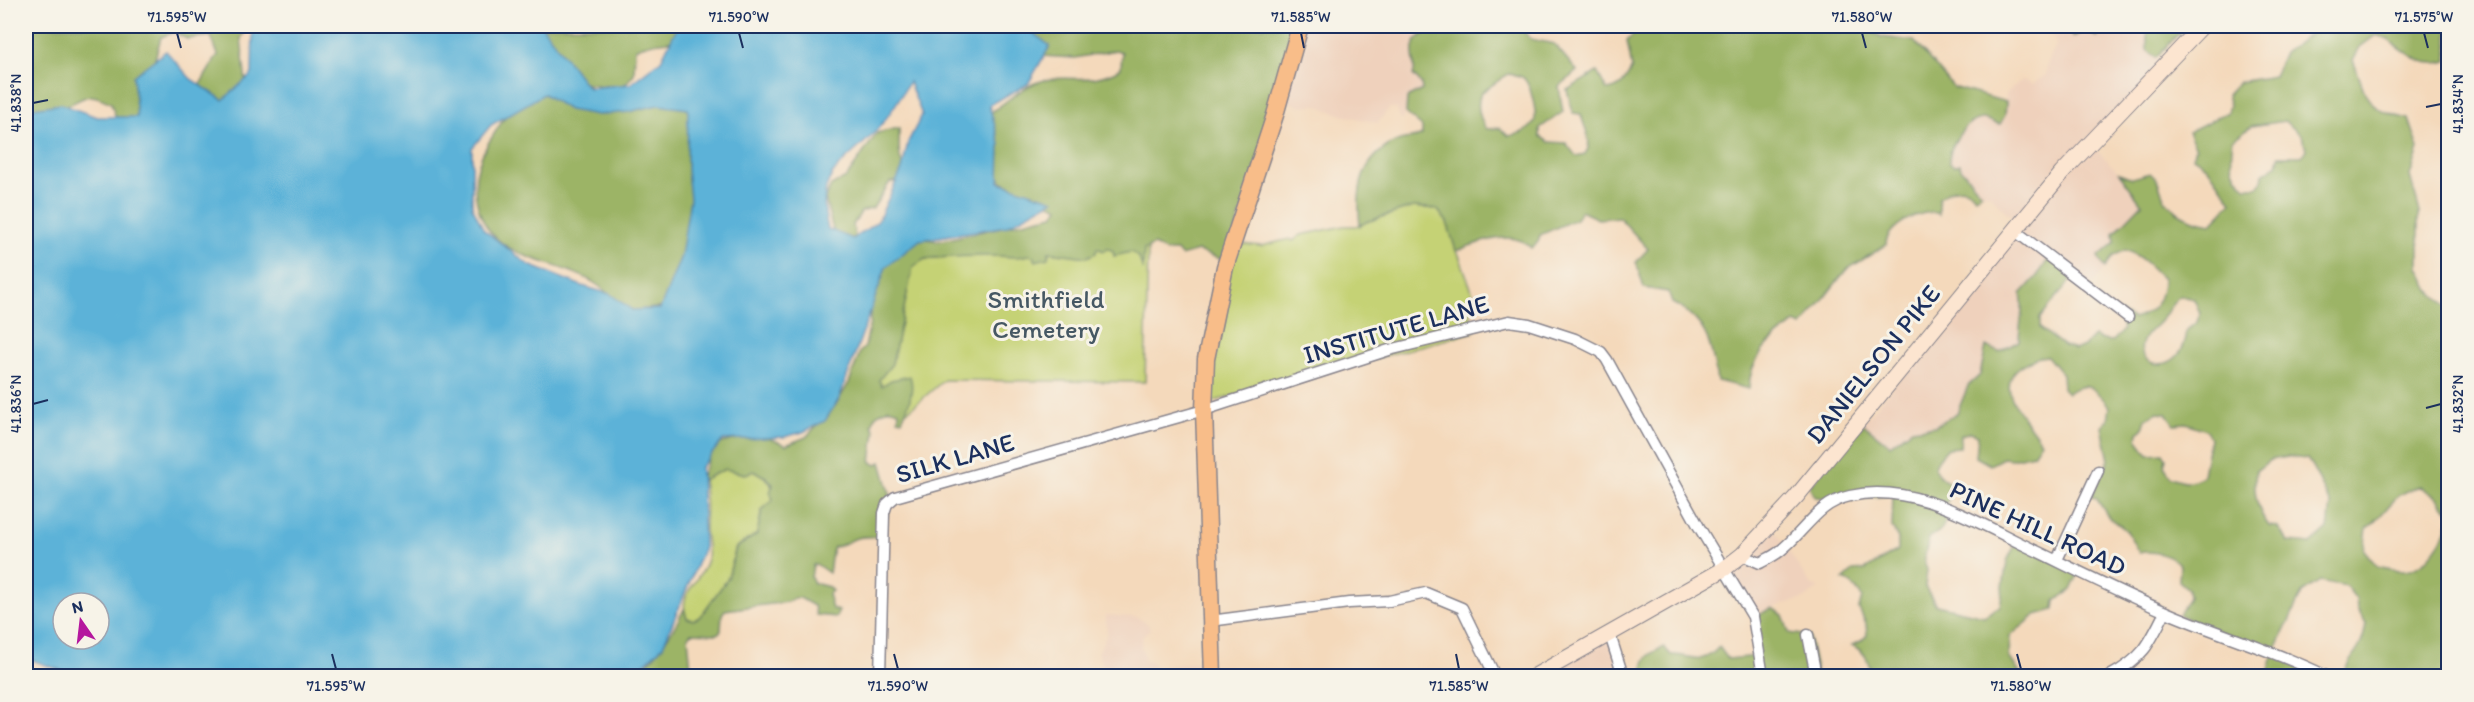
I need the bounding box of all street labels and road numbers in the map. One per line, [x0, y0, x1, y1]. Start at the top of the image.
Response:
street label: DANIELSON PIKE [1799, 278, 1947, 450]
street label: INSTITUTE LANE [1300, 287, 1492, 371]
street label: SILK LANE [892, 426, 1018, 490]
street label: PINE HILL ROAD [1945, 473, 2131, 583]

